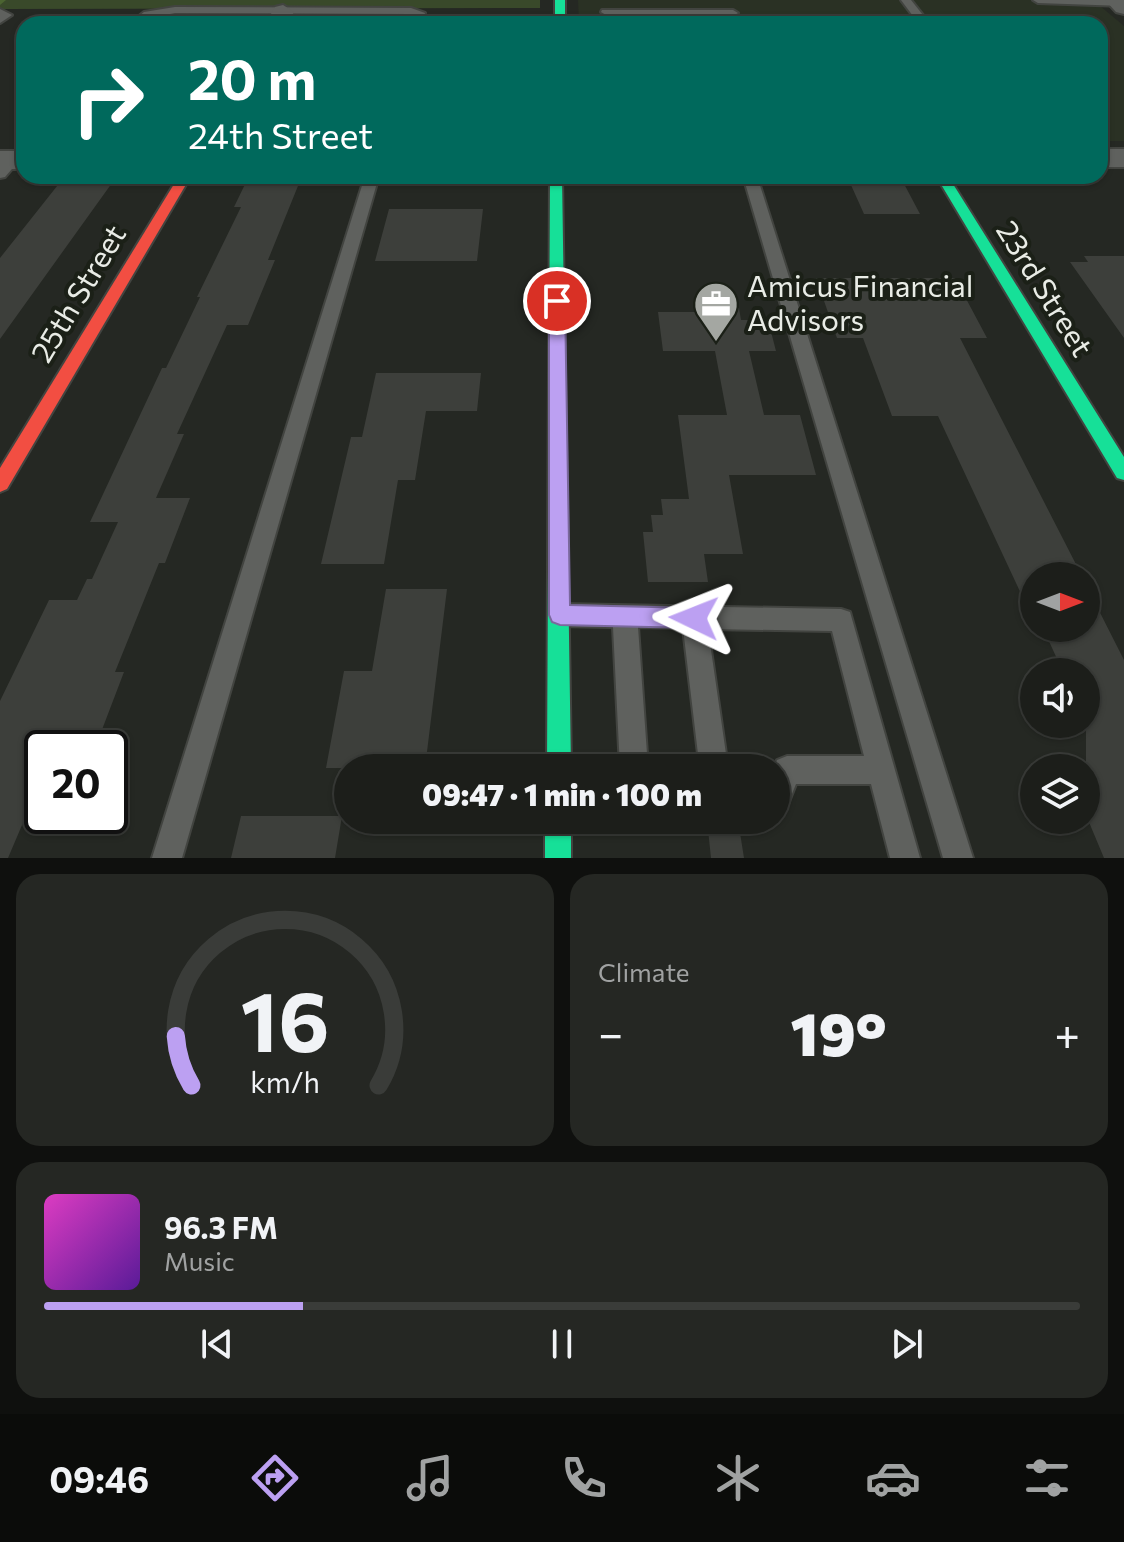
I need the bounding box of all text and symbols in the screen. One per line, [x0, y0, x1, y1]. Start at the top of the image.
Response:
text: 20 m [188, 43, 316, 112]
icon: right [56, 48, 160, 152]
text: 24th Street [188, 112, 373, 156]
street label: 23rd Street [990, 213, 1102, 362]
street label: 25th Street [21, 217, 132, 368]
place label: Amicus Financial Advisors [747, 266, 973, 337]
pin [523, 267, 591, 335]
icon: arrive [535, 279, 579, 323]
office icon: Amicus Financial Advisors [692, 280, 740, 343]
north arrow [1020, 562, 1100, 642]
map controls [1020, 562, 1100, 834]
position arrow [652, 576, 736, 660]
button: sound [1020, 658, 1100, 738]
speed limit sign: 20 [24, 730, 128, 834]
button: layers [1020, 754, 1100, 834]
text: 09:47 · 1 min · 100 m [422, 775, 702, 812]
text: Climate [598, 956, 690, 987]
text: 16 [241, 967, 329, 1069]
text: 19° [790, 995, 887, 1068]
text: − [598, 1005, 623, 1059]
text: + [1054, 1005, 1080, 1059]
text: km/h [250, 1064, 320, 1099]
text: 96.3 FM [164, 1208, 278, 1245]
text: Music [164, 1245, 235, 1276]
icon: previous [195, 1322, 239, 1366]
icon: pause [540, 1322, 584, 1366]
icon: next [885, 1322, 929, 1366]
icon: directions [247, 1450, 303, 1506]
icon: music [402, 1450, 458, 1506]
icon: phone [556, 1450, 612, 1506]
icon: climate [710, 1450, 766, 1506]
icon: car [865, 1450, 921, 1506]
icon: filters [1019, 1450, 1075, 1506]
text: 09:46 [49, 1456, 149, 1500]

